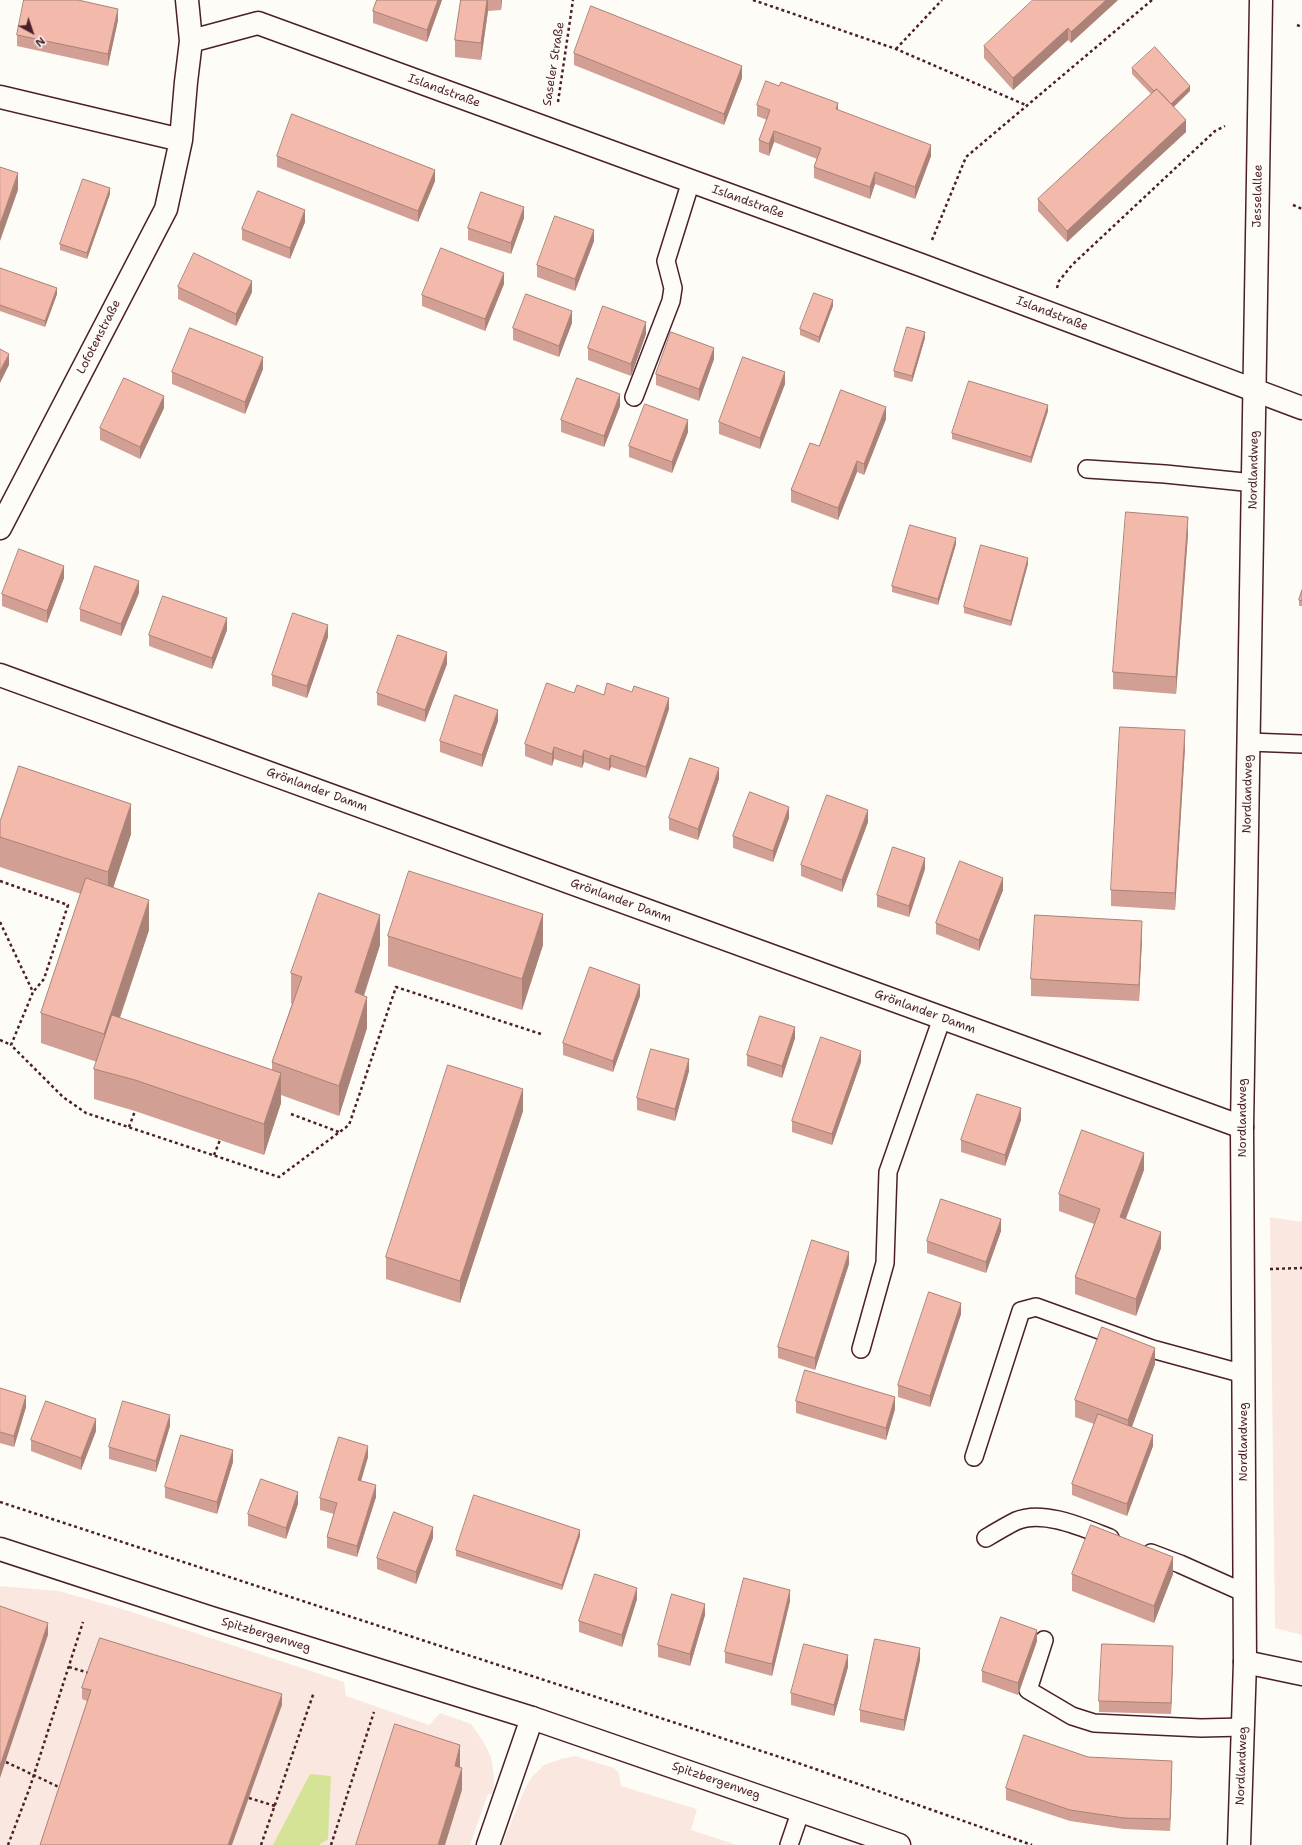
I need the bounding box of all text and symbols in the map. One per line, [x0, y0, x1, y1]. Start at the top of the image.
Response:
north arrow [12, 12, 52, 52]
street label: Saseler Straße [540, 21, 568, 107]
text: N [32, 33, 48, 50]
street label: Islandstraße [406, 71, 482, 111]
street label: Jesselallee [1250, 164, 1266, 228]
street label: Islandstraße [710, 182, 786, 222]
street label: Islandstraße [1014, 294, 1090, 334]
street label: Lofotenstraße [74, 298, 124, 376]
street label: Nordlandweg [1246, 430, 1262, 510]
street label: Nordlandweg [1240, 754, 1256, 834]
street label: Grönlander Damm [264, 765, 370, 815]
street label: Grönlander Damm [568, 876, 674, 926]
street label: Grönlander Damm [872, 987, 978, 1037]
street label: Nordlandweg [1236, 1078, 1250, 1158]
street label: Nordlandweg [1237, 1402, 1251, 1482]
street label: Spitzbergenweg [220, 1615, 312, 1655]
street label: Nordlandweg [1233, 1726, 1251, 1806]
street label: Spitzbergenweg [670, 1759, 762, 1803]

